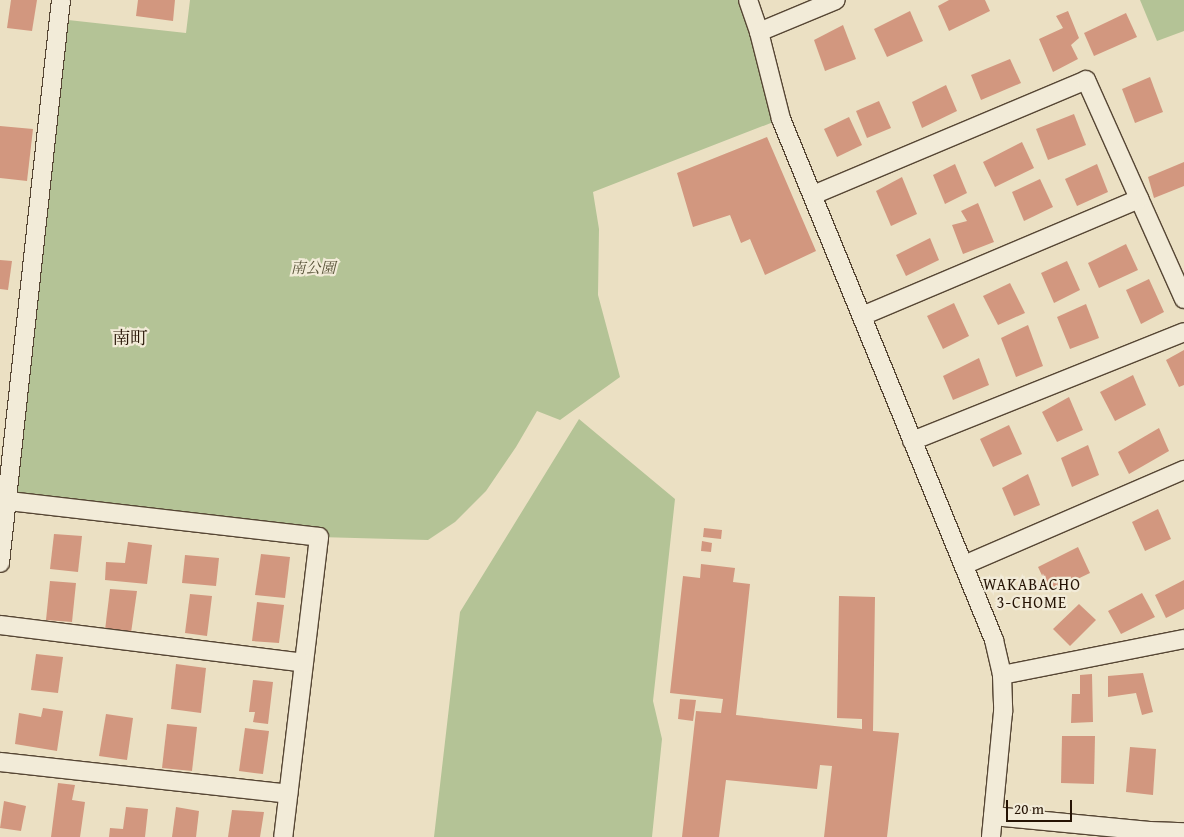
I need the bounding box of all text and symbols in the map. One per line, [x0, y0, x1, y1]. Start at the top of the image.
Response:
park label: 南公園 [291, 259, 335, 277]
district label: 南町 [112, 327, 148, 349]
district label: WAKABACHO 3-CHOME [982, 574, 1082, 612]
scale bar [1009, 790, 1075, 822]
text: 20 m [1014, 798, 1044, 819]

